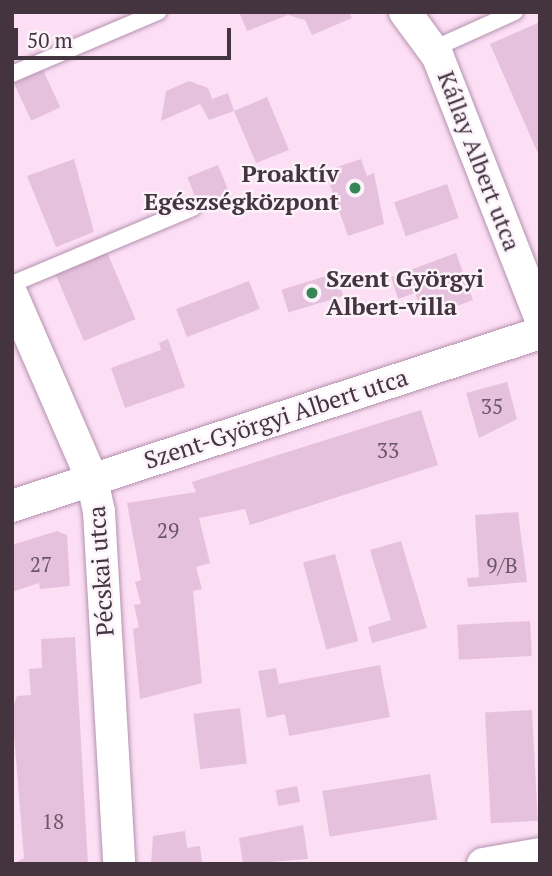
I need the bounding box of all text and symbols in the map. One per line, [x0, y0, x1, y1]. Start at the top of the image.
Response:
scale bar [18, 14, 234, 58]
text: 50 m [27, 26, 73, 54]
street label: Kállay Albert utca [431, 67, 527, 255]
place label: Proaktív Egészségközpont [144, 160, 339, 216]
marker: Proaktív Egészségközpont [345, 178, 365, 198]
place label: Szent Györgyi Albert-villa [326, 265, 484, 321]
marker: Szent Györgyi Albert-villa [304, 285, 320, 301]
street label: Szent-Györgyi Albert utca [140, 363, 412, 475]
house number: 35 [481, 393, 503, 419]
house number: 33 [377, 437, 399, 463]
street label: Pécskai utca [82, 505, 120, 637]
house number: 29 [157, 517, 179, 543]
house number: 27 [30, 551, 52, 577]
house number: 9/B [486, 552, 518, 578]
house number: 18 [42, 808, 64, 834]

